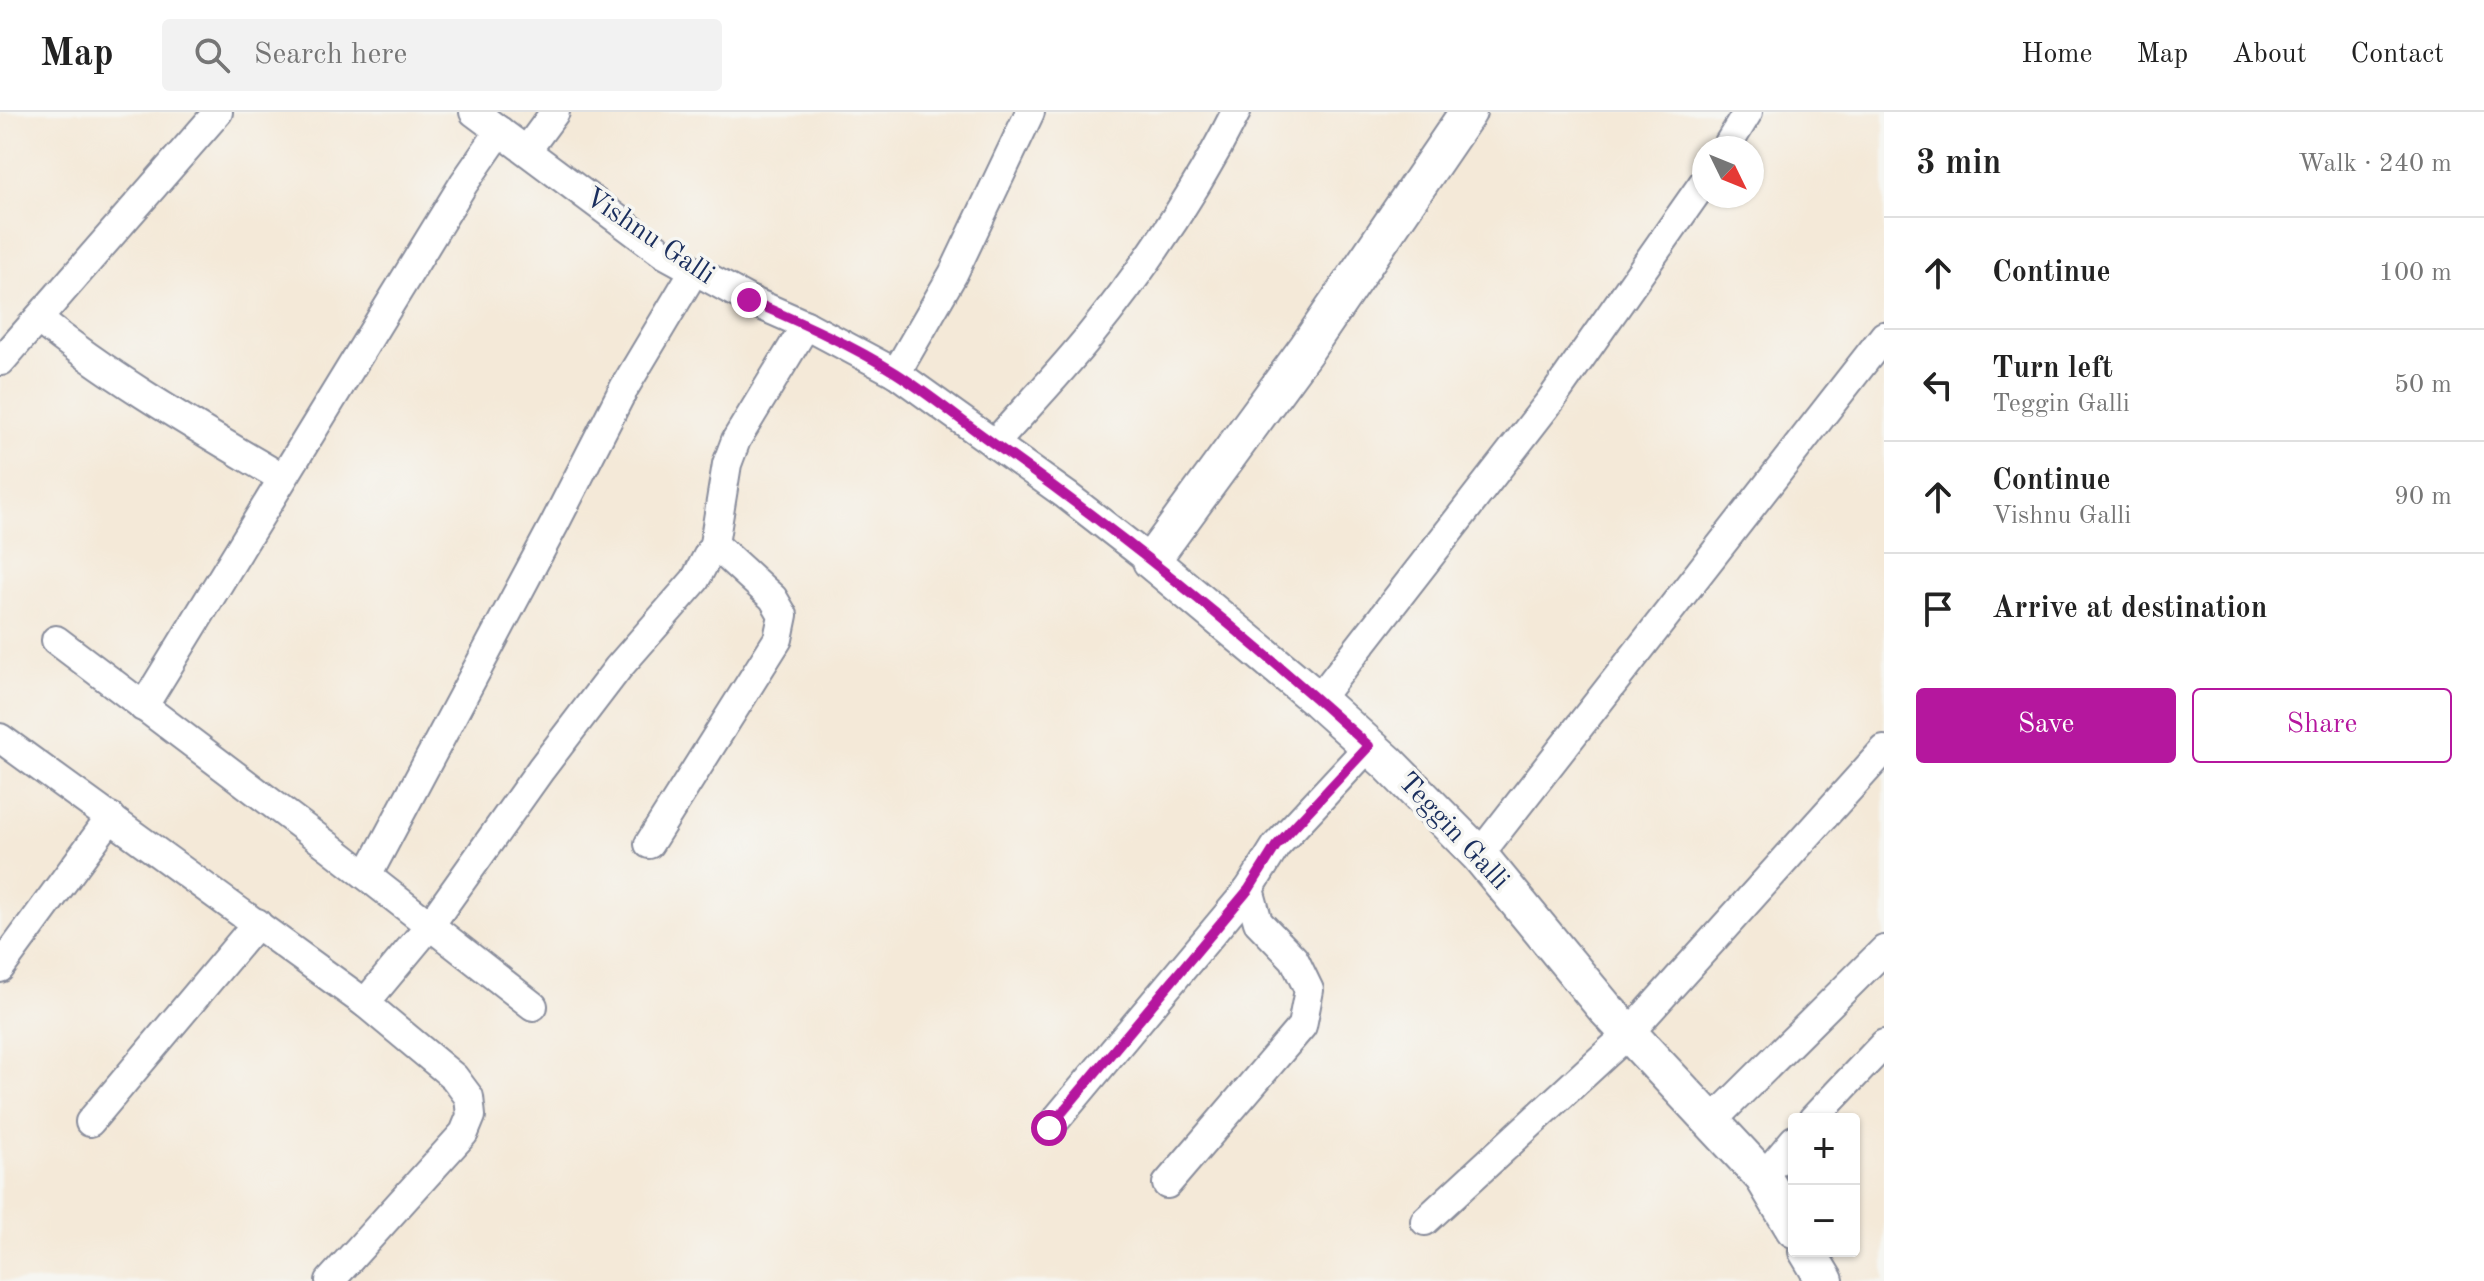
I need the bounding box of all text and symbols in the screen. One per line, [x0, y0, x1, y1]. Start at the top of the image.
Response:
search box [162, 19, 722, 91]
icon: search [190, 33, 234, 77]
text: Map [40, 36, 114, 74]
text: Search here [254, 40, 407, 70]
text: Home [2021, 41, 2092, 69]
text: Map [2136, 41, 2188, 69]
text: About [2232, 41, 2307, 69]
text: Contact [2351, 41, 2444, 69]
north arrow [1692, 136, 1764, 208]
text: 3 min [1916, 147, 2001, 181]
text: Walk · 240 m [2298, 151, 2452, 177]
street label: Vishnu Galli [579, 183, 719, 291]
icon: ahead [1916, 251, 1960, 295]
text: Continue [1992, 258, 2111, 288]
text: 100 m [2379, 260, 2452, 286]
route end [731, 282, 767, 318]
text: Turn left [1992, 354, 2113, 384]
icon: left [1916, 363, 1960, 407]
text: 50 m [2394, 372, 2452, 398]
text: Teggin Galli [1992, 391, 2130, 417]
text: Continue [1992, 466, 2111, 496]
icon: ahead [1916, 475, 1960, 519]
text: 90 m [2394, 484, 2452, 510]
text: Vishnu Galli [1992, 503, 2131, 529]
icon: arrive [1916, 587, 1960, 631]
text: Arrive at destination [1992, 594, 2267, 624]
button: Save [1916, 688, 2176, 763]
button: Share [2192, 688, 2452, 763]
street label: Teggin Galli [1392, 768, 1514, 896]
route start [1031, 1110, 1067, 1146]
map controls [1788, 1113, 1860, 1257]
button: + [1788, 1113, 1860, 1185]
button: − [1788, 1185, 1860, 1257]

